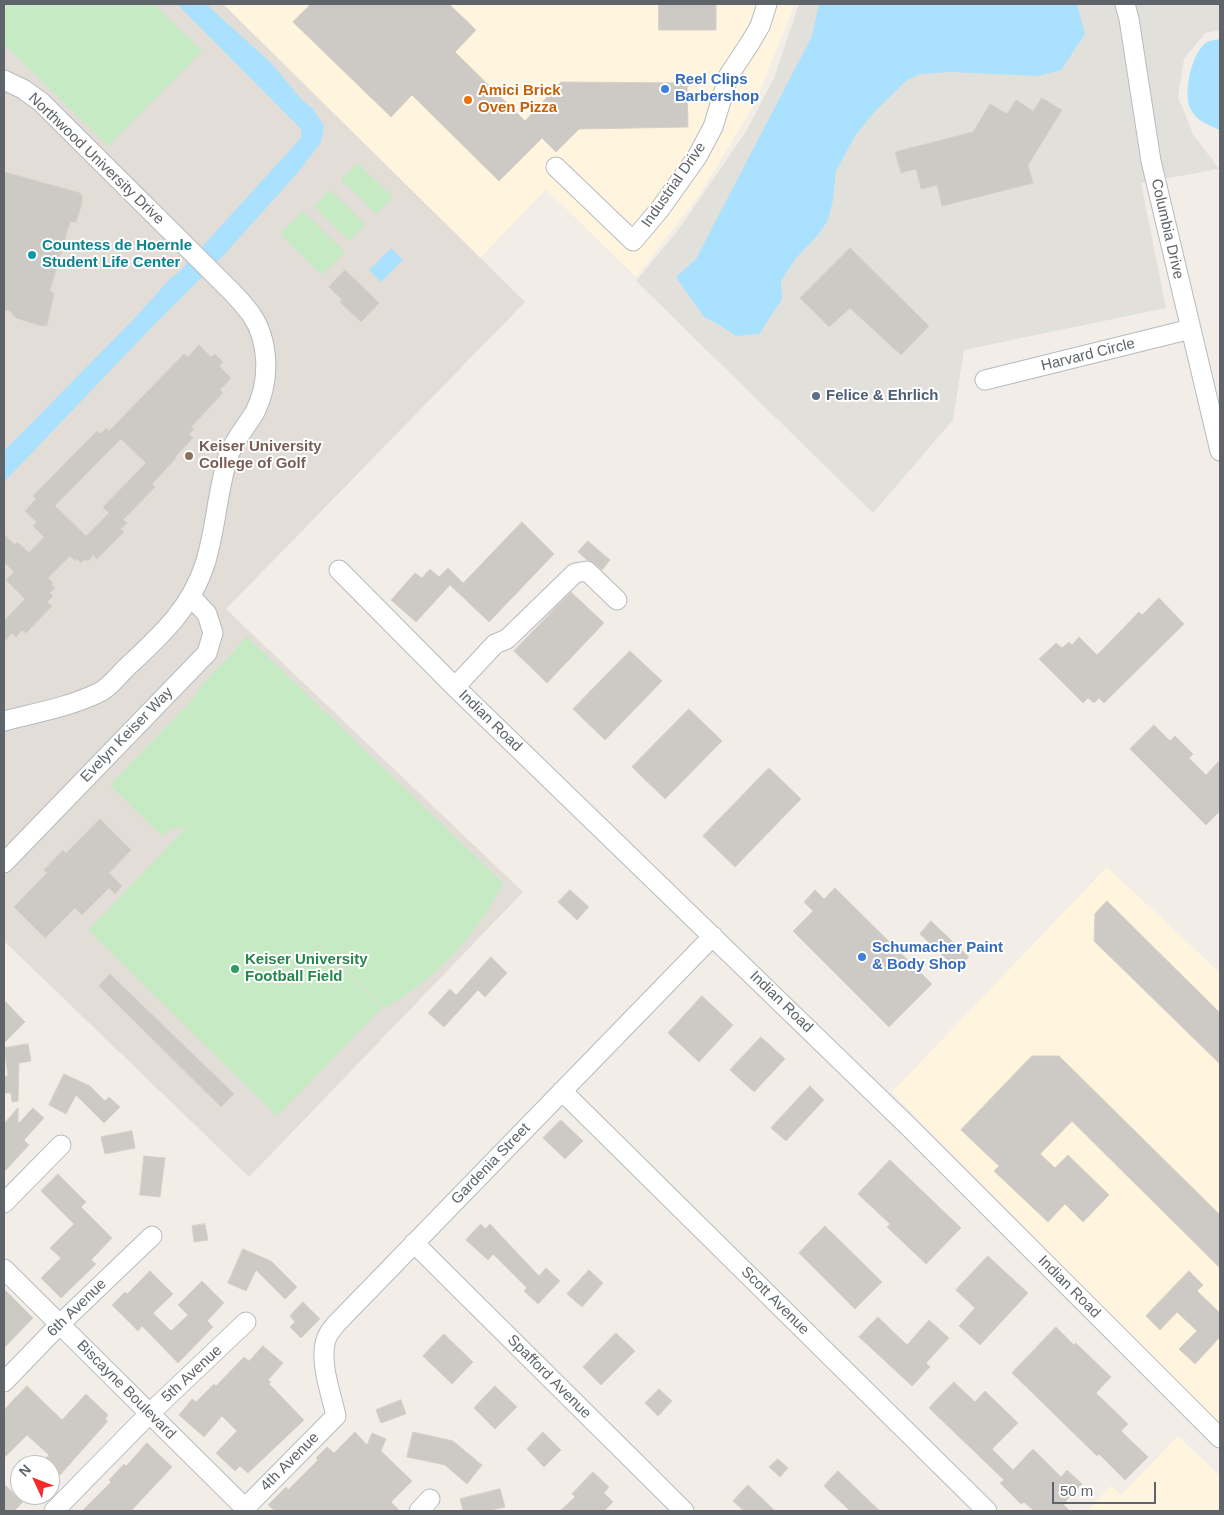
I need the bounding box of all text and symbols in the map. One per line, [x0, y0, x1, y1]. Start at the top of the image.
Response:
place label: Reel Clips Barbershop [675, 71, 759, 106]
place label: Amici Brick Oven Pizza [478, 82, 561, 117]
marker: Reel Clips Barbershop [659, 83, 671, 95]
street label: Northwood University Drive [24, 89, 168, 229]
marker: Amici Brick Oven Pizza [462, 94, 474, 106]
street label: Industrial Drive [638, 139, 710, 231]
street label: Columbia Drive [1147, 177, 1187, 281]
place label: Countess de Hoernle Student Life Center [42, 237, 192, 272]
marker: Countess de Hoernle Student Life Center [26, 249, 38, 261]
street label: Harvard Circle [1039, 335, 1137, 375]
place label: Felice & Ehrlich [826, 387, 939, 405]
marker: Felice & Ehrlich [810, 390, 822, 402]
place label: Keiser University College of Golf [199, 438, 322, 473]
marker: Keiser University College of Golf [183, 450, 195, 462]
street label: Evelyn Keiser Way [77, 684, 177, 786]
street label: Indian Road [455, 686, 525, 756]
place label: Schumacher Paint & Body Shop [872, 939, 1003, 974]
place label: Keiser University Football Field [245, 951, 368, 986]
marker: Schumacher Paint & Body Shop [856, 951, 868, 963]
marker: Keiser University Football Field [229, 963, 241, 975]
street label: Indian Road [746, 967, 816, 1037]
street label: Gardenia Street [448, 1120, 534, 1208]
street label: Indian Road [1034, 1252, 1104, 1322]
street label: Scott Avenue [737, 1263, 813, 1339]
street label: 6th Avenue [44, 1275, 110, 1341]
street label: Spafford Avenue [503, 1331, 595, 1423]
street label: Biscayne Boulevard [73, 1337, 179, 1443]
street label: 5th Avenue [158, 1342, 226, 1406]
street label: 4th Avenue [257, 1429, 323, 1495]
north arrow [10, 1455, 60, 1505]
text: N [15, 1461, 34, 1480]
scale bar [1054, 1472, 1158, 1504]
text: 50 m [1060, 1482, 1093, 1499]

